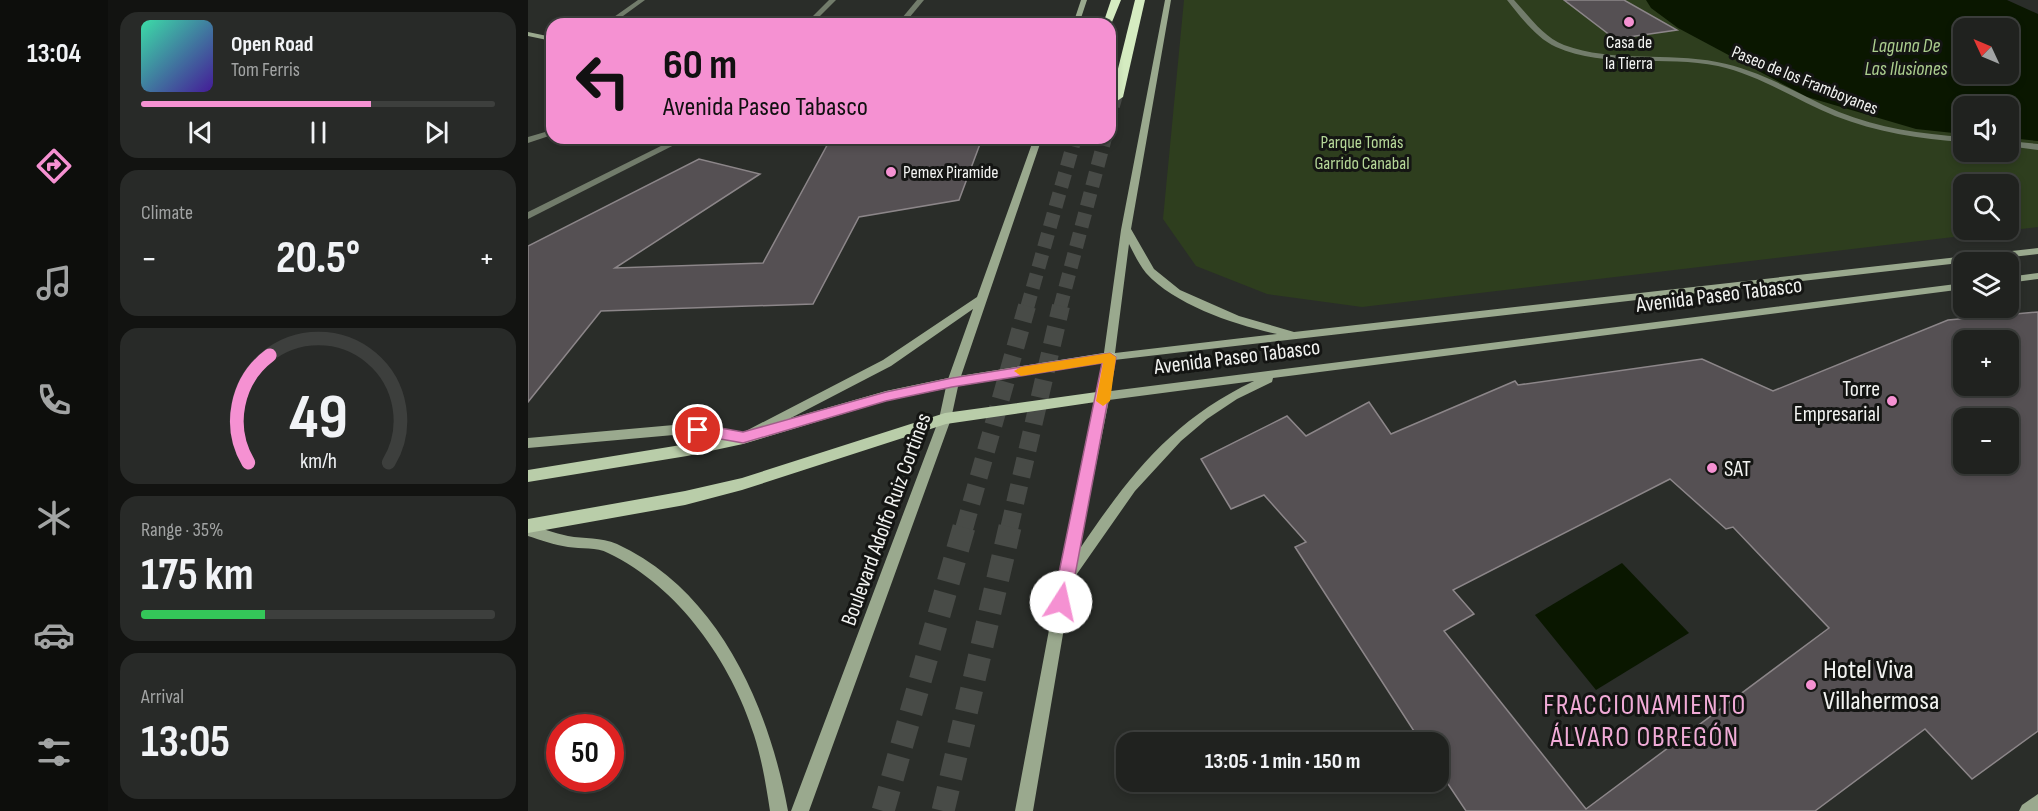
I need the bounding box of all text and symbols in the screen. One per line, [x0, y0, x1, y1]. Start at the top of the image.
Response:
marker: Casa de la Tierra [1622, 15, 1636, 29]
north arrow [1953, 18, 2019, 84]
map controls [1953, 18, 2019, 474]
text: Open Road [231, 31, 313, 58]
place label: Casa de la Tierra [1605, 32, 1653, 74]
water label: Laguna De Las Ilusiones [1864, 34, 1948, 81]
text: 13:04 [27, 38, 81, 70]
text: 60 m [663, 40, 737, 91]
icon: left [564, 42, 642, 120]
street label: Paseo de los Framboyanes [1729, 42, 1881, 119]
text: Tom Ferris [231, 58, 300, 82]
text: Avenida Paseo Tabasco [663, 91, 868, 123]
button: sound [1953, 96, 2019, 162]
icon: previous [184, 116, 217, 149]
icon: pause [302, 116, 335, 149]
icon: next [420, 116, 453, 149]
park label: Parque Tomás Garrido Canabal [1314, 132, 1410, 174]
icon: directions [33, 145, 75, 187]
place label: Pemex Piramide [903, 162, 999, 183]
marker: Pemex Piramide [884, 165, 898, 179]
button: search [1953, 174, 2019, 240]
text: Climate [141, 201, 193, 225]
text: 20.5° [276, 231, 360, 286]
text: − [141, 239, 157, 279]
text: + [479, 239, 495, 279]
button: layers [1953, 252, 2019, 318]
icon: music [33, 262, 75, 304]
street label: Avenida Paseo Tabasco [1634, 272, 1804, 319]
button: + [1953, 330, 2019, 396]
street label: Avenida Paseo Tabasco [1152, 334, 1322, 381]
place label: Torre Empresarial [1794, 376, 1880, 428]
icon: phone [33, 379, 75, 421]
text: 49 [289, 381, 347, 456]
marker: Torre Empresarial [1885, 394, 1899, 408]
pin [672, 404, 723, 455]
button: − [1953, 408, 2019, 474]
street label: Boulevard Adolfo Ruiz Cortines [835, 409, 937, 629]
icon: arrive [681, 413, 714, 446]
text: km/h [299, 449, 337, 474]
place label: SAT [1724, 456, 1751, 483]
marker: SAT [1705, 461, 1719, 475]
icon: climate [33, 497, 75, 539]
text: Range · 35% [141, 518, 223, 542]
text: 175 km [141, 548, 254, 603]
position arrow [1029, 570, 1093, 634]
icon: car [33, 614, 75, 656]
place label: Hotel Viva Villahermosa [1823, 654, 1939, 717]
marker: Hotel Viva Villahermosa [1804, 678, 1818, 692]
text: Arrival [141, 685, 184, 709]
district label: FRACCIONAMIENTO ÁLVARO OBREGÓN [1543, 689, 1747, 754]
speed limit sign: 50 [546, 714, 624, 792]
text: 13:05 [141, 715, 230, 770]
icon: filters [33, 731, 75, 773]
text: 13:05 · 1 min · 150 m [1205, 748, 1360, 775]

